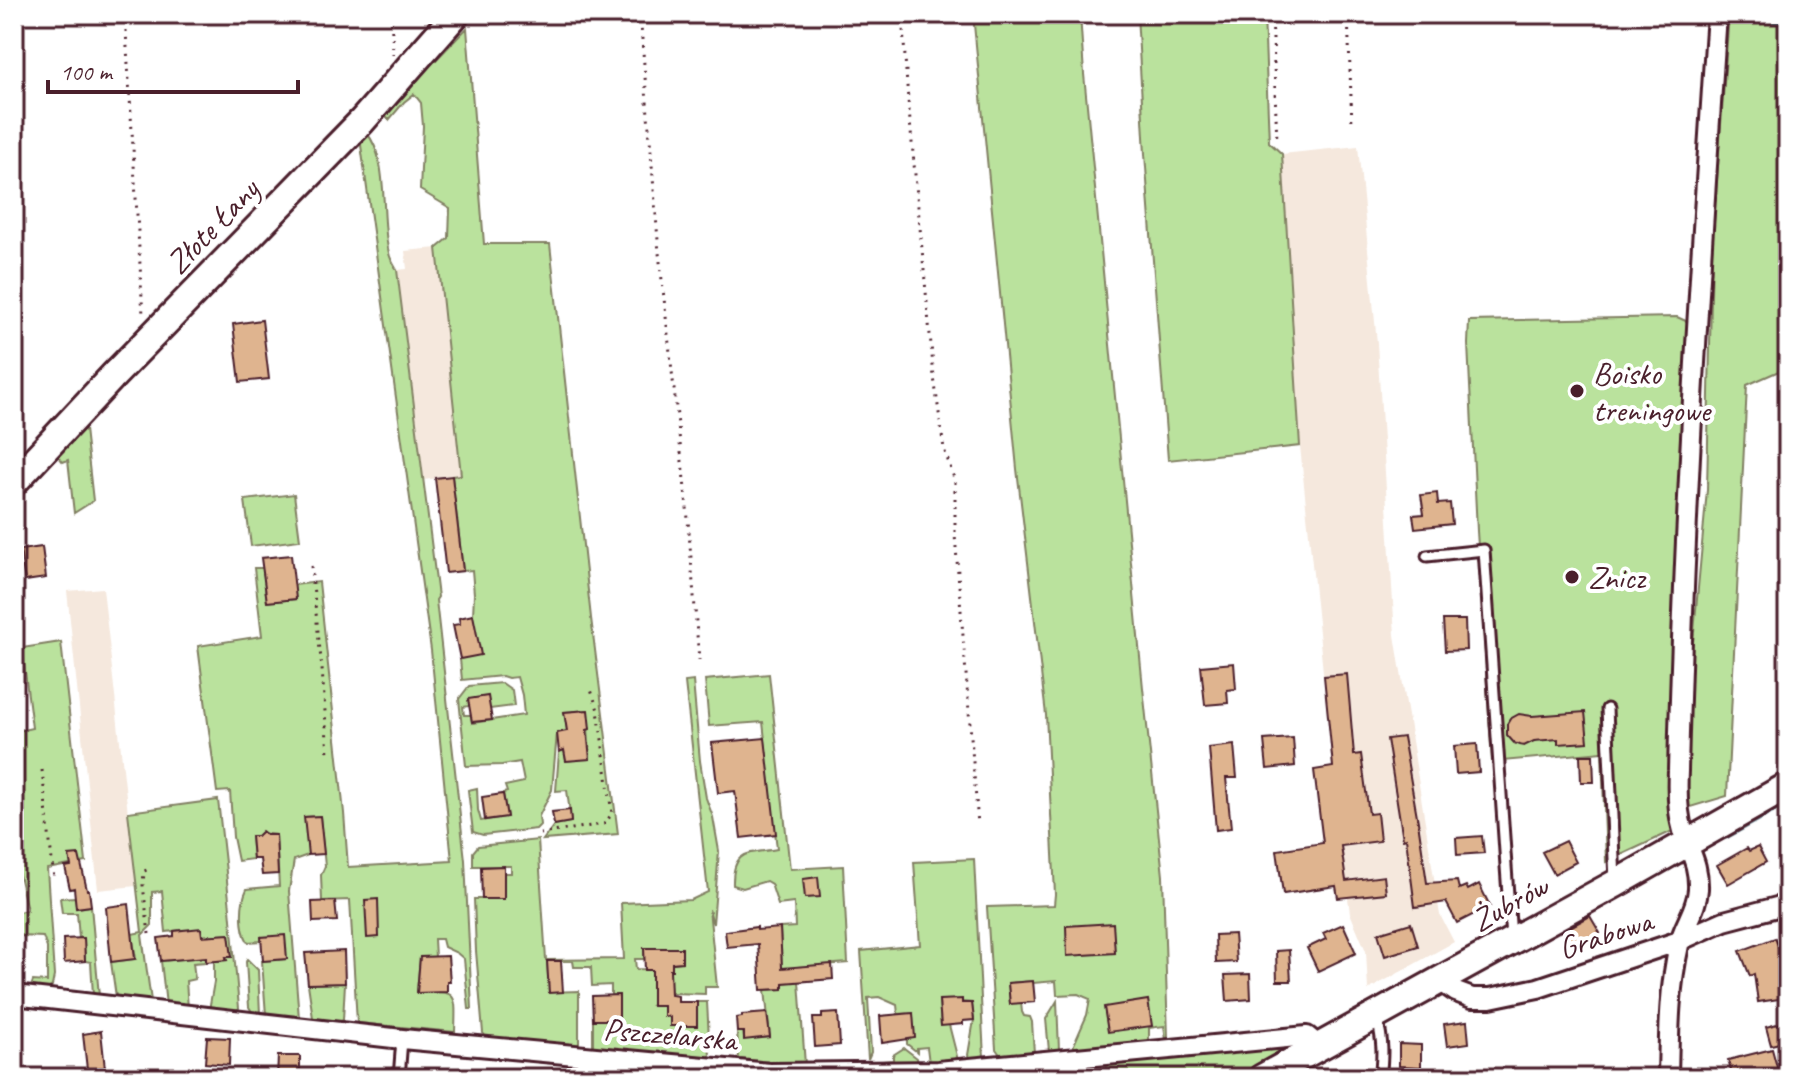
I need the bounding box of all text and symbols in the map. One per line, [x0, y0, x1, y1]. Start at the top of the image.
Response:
scale bar [48, 44, 298, 94]
text: 100 m [60, 57, 114, 87]
street label: Złote Łany [157, 169, 269, 283]
place label: Boisko treningowe [1593, 353, 1712, 431]
marker: Boisko treningowe [1568, 382, 1586, 400]
place label: Znicz [1588, 557, 1647, 598]
marker: Znicz [1563, 568, 1581, 586]
street label: Żubrów [1464, 865, 1557, 941]
street label: Grabowa [1553, 899, 1660, 969]
street label: Pszczelarska [602, 1008, 741, 1061]

